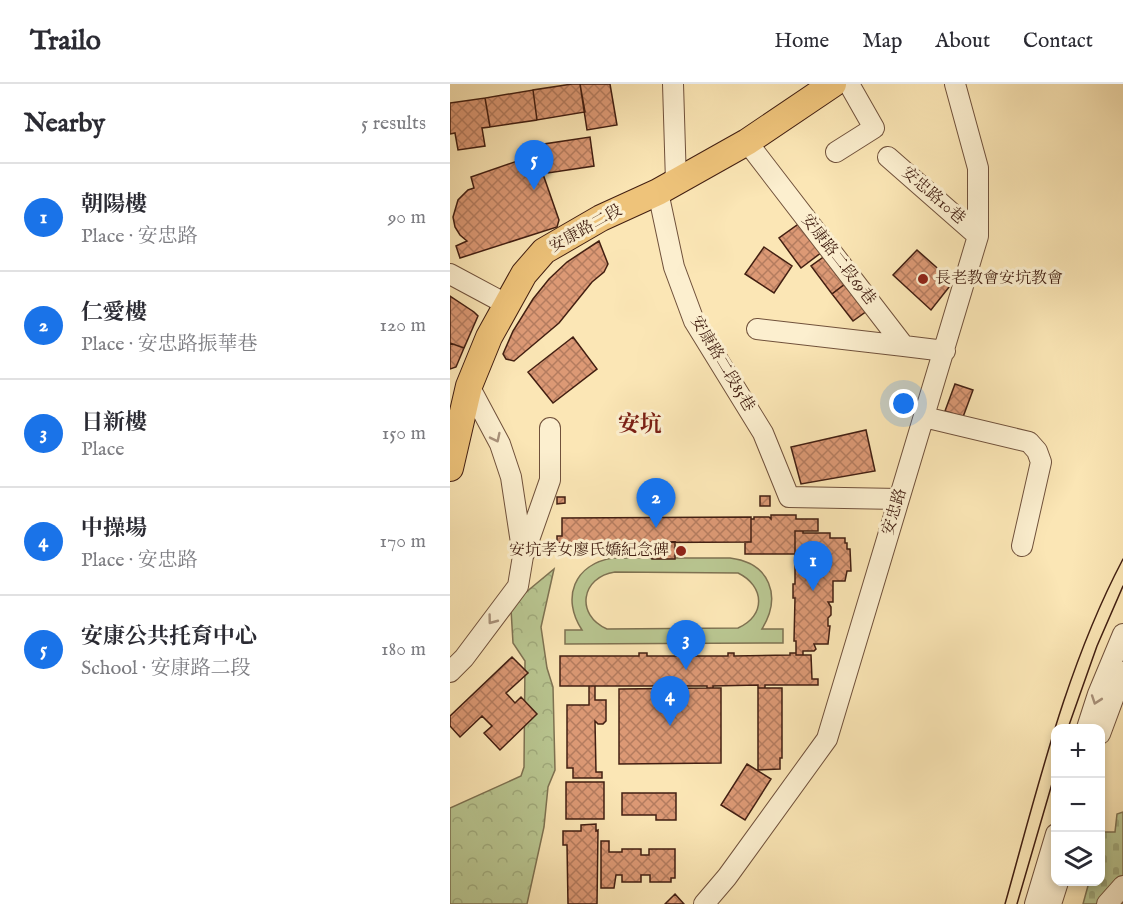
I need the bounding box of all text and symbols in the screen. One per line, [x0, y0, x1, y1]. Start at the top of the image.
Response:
text: Trailo [30, 24, 101, 59]
text: Home [774, 28, 829, 55]
text: Map [862, 28, 902, 55]
text: About [935, 28, 990, 55]
text: Contact [1023, 28, 1093, 55]
text: Nearby [24, 107, 105, 140]
text: 5 results [361, 111, 426, 136]
pin: 5 [514, 141, 554, 190]
street label: 安忠路10巷 [897, 163, 969, 229]
text: 朝陽樓 [81, 191, 147, 219]
street label: 安康路二段 [546, 201, 626, 257]
text: 1 [40, 205, 47, 230]
text: 90 m [388, 205, 426, 230]
street label: 安康路二段69巷 [796, 211, 880, 309]
text: Place · 安忠路 [81, 224, 198, 249]
place label: 長老教會安坑教會 [935, 269, 1063, 289]
marker: 長老教會安坑教會 [916, 272, 930, 286]
text: 仁愛樓 [81, 299, 147, 327]
text: 2 [39, 313, 48, 338]
text: 120 m [380, 313, 426, 338]
street label: 安康路二段85巷 [686, 313, 758, 415]
text: Place · 安忠路振華巷 [81, 332, 258, 357]
your location [889, 389, 918, 418]
text: 日新樓 [81, 409, 147, 437]
district label: 安坑 [618, 411, 662, 439]
text: 3 [40, 421, 47, 446]
text: 150 m [382, 421, 426, 446]
one-way arrow [489, 432, 501, 443]
text: Place [81, 437, 124, 462]
pin: 2 [636, 478, 676, 528]
street label: 安忠路 [878, 486, 912, 538]
text: 中操場 [81, 515, 147, 543]
text: 4 [39, 529, 48, 554]
text: 170 m [380, 529, 426, 554]
place label: 安坑孝女廖氏嬌紀念碑 [509, 541, 669, 561]
pin: 1 [794, 542, 832, 591]
marker: 安坑孝女廖氏嬌紀念碑 [674, 544, 688, 558]
text: Place · 安忠路 [81, 548, 198, 573]
one-way arrow [488, 614, 499, 625]
pin: 3 [666, 620, 706, 670]
text: 安康公共托育中心 [81, 623, 257, 651]
text: 5 [40, 637, 47, 662]
text: 180 m [381, 637, 426, 662]
text: School · 安康路二段 [81, 656, 251, 681]
pin: 4 [650, 676, 690, 726]
one-way arrow [1091, 694, 1103, 705]
map controls [1051, 724, 1105, 886]
button: + [1051, 724, 1105, 778]
button: − [1051, 778, 1105, 832]
button: layers [1051, 832, 1105, 886]

